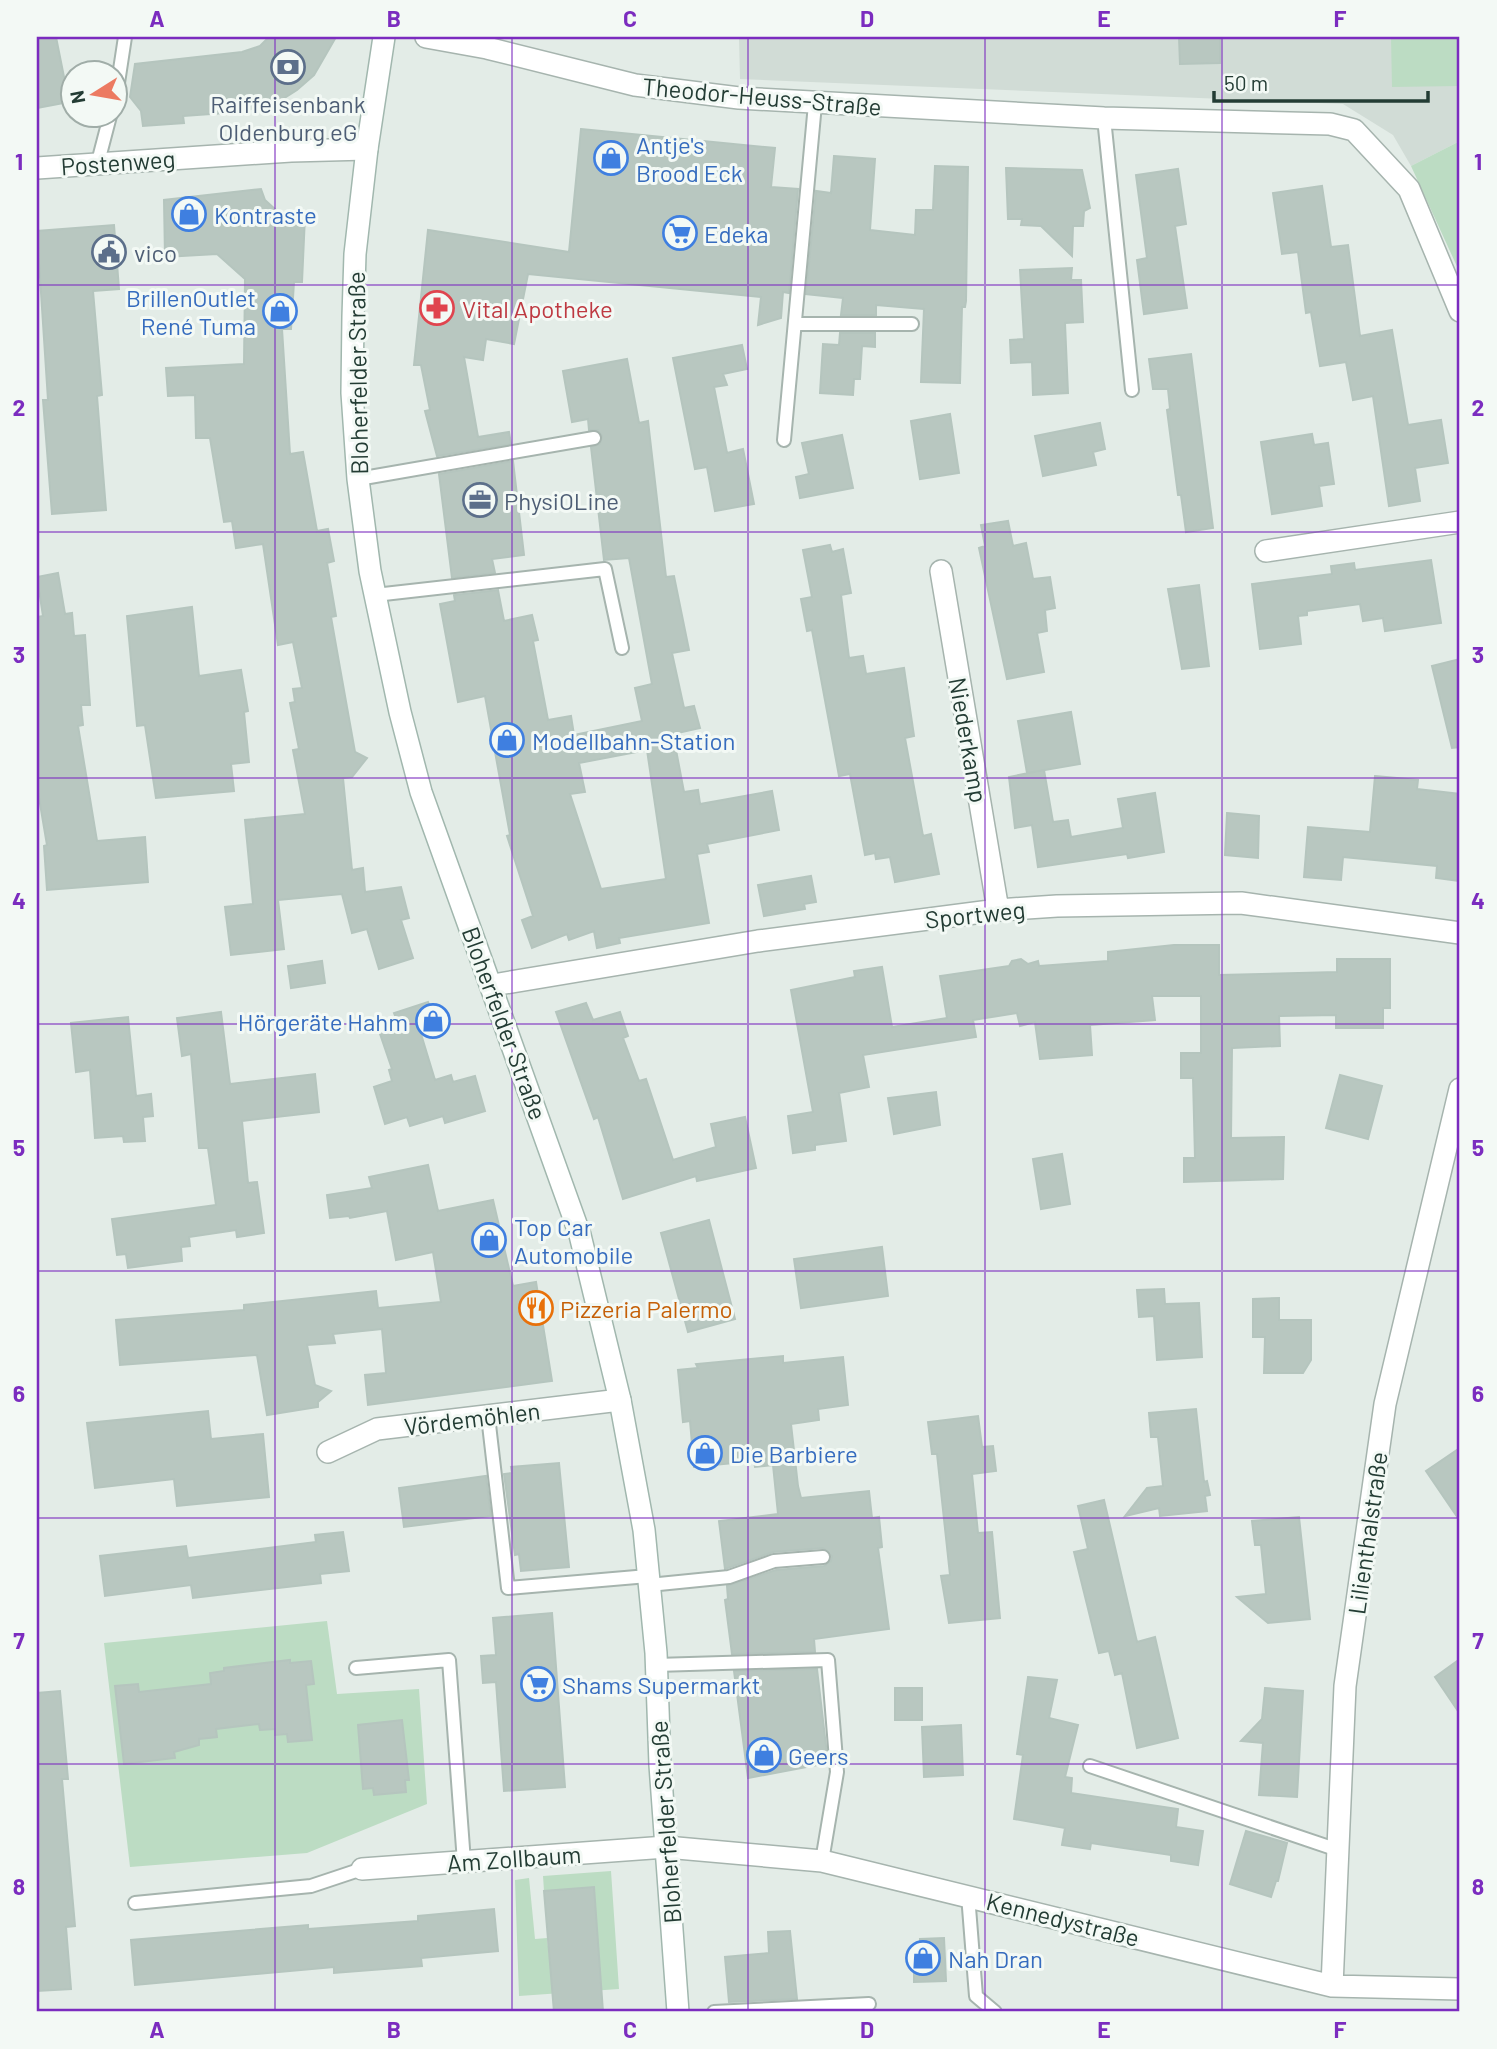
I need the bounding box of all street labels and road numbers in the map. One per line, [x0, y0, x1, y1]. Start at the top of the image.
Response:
street label: Theodor-Heuss-Straße [641, 71, 883, 121]
street label: Postenweg [60, 144, 176, 180]
street label: Bloherfelder Straße [341, 271, 373, 475]
street label: Niederkamp [944, 675, 994, 805]
street label: Sportweg [924, 894, 1026, 934]
street label: Bloherfelder Straße [457, 923, 553, 1123]
street label: Vördemöhlen [402, 1395, 542, 1441]
street label: Lilienthalstraße [1341, 1450, 1393, 1616]
street label: Bloherfelder Straße [643, 1720, 687, 1924]
street label: Am Zollbaum [446, 1839, 582, 1877]
street label: Kennedystraße [984, 1886, 1142, 1952]

